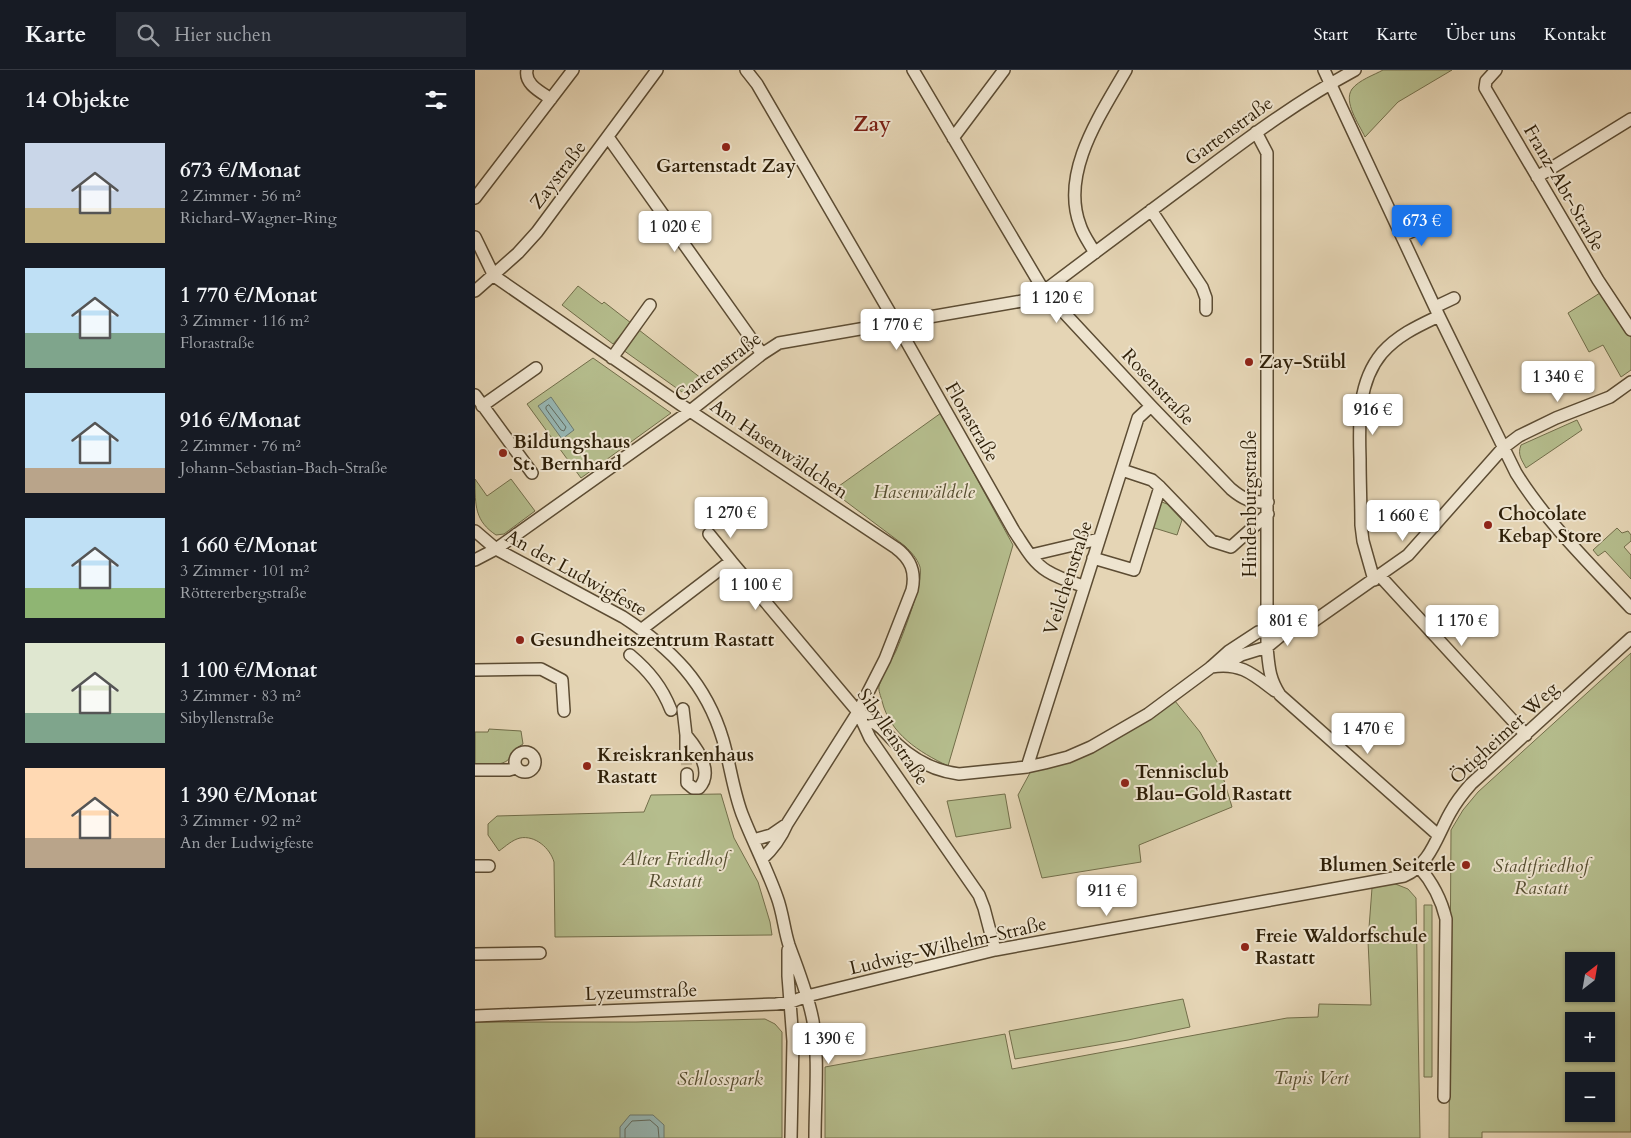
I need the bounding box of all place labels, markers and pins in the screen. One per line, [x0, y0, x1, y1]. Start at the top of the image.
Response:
marker: Gartenstadt Zay [720, 141, 732, 153]
place label: Gartenstadt Zay [656, 153, 796, 179]
pin: 673 € [1387, 204, 1457, 247]
pin: 1 020 € [629, 210, 721, 253]
pin: 1 120 € [1011, 282, 1103, 324]
pin: 1 770 € [851, 308, 943, 351]
place label: Zay-Stübl [1259, 349, 1347, 375]
marker: Zay-Stübl [1243, 356, 1255, 368]
pin: 1 340 € [1512, 360, 1604, 403]
pin: 916 € [1338, 394, 1408, 436]
place label: Bildungshaus St. Bernhard [513, 429, 630, 477]
marker: Bildungshaus St. Bernhard [497, 447, 509, 459]
pin: 1 270 € [685, 496, 777, 539]
pin: 1 660 € [1357, 500, 1449, 542]
place label: Chocolate Kebap Store [1498, 501, 1602, 549]
marker: Chocolate Kebap Store [1482, 519, 1494, 531]
pin: 1 100 € [710, 568, 802, 611]
pin: 801 € [1253, 604, 1323, 647]
pin: 1 170 € [1416, 604, 1508, 647]
place label: Gesundheitszentrum Rastatt [530, 627, 775, 653]
marker: Gesundheitszentrum Rastatt [514, 634, 526, 646]
pin: 1 470 € [1322, 712, 1414, 755]
place label: Kreiskrankenhaus Rastatt [597, 742, 754, 790]
place label: Tennisclub Blau-Gold Rastatt [1135, 759, 1292, 807]
marker: Kreiskrankenhaus Rastatt [581, 760, 593, 772]
marker: Tennisclub Blau-Gold Rastatt [1119, 777, 1131, 789]
place label: Blumen Seiterle [1319, 852, 1456, 878]
marker: Blumen Seiterle [1460, 859, 1472, 871]
pin: 911 € [1072, 874, 1142, 917]
place label: Freie Waldorfschule Rastatt [1255, 923, 1427, 971]
marker: Freie Waldorfschule Rastatt [1239, 941, 1251, 953]
pin: 1 390 € [783, 1022, 875, 1065]

